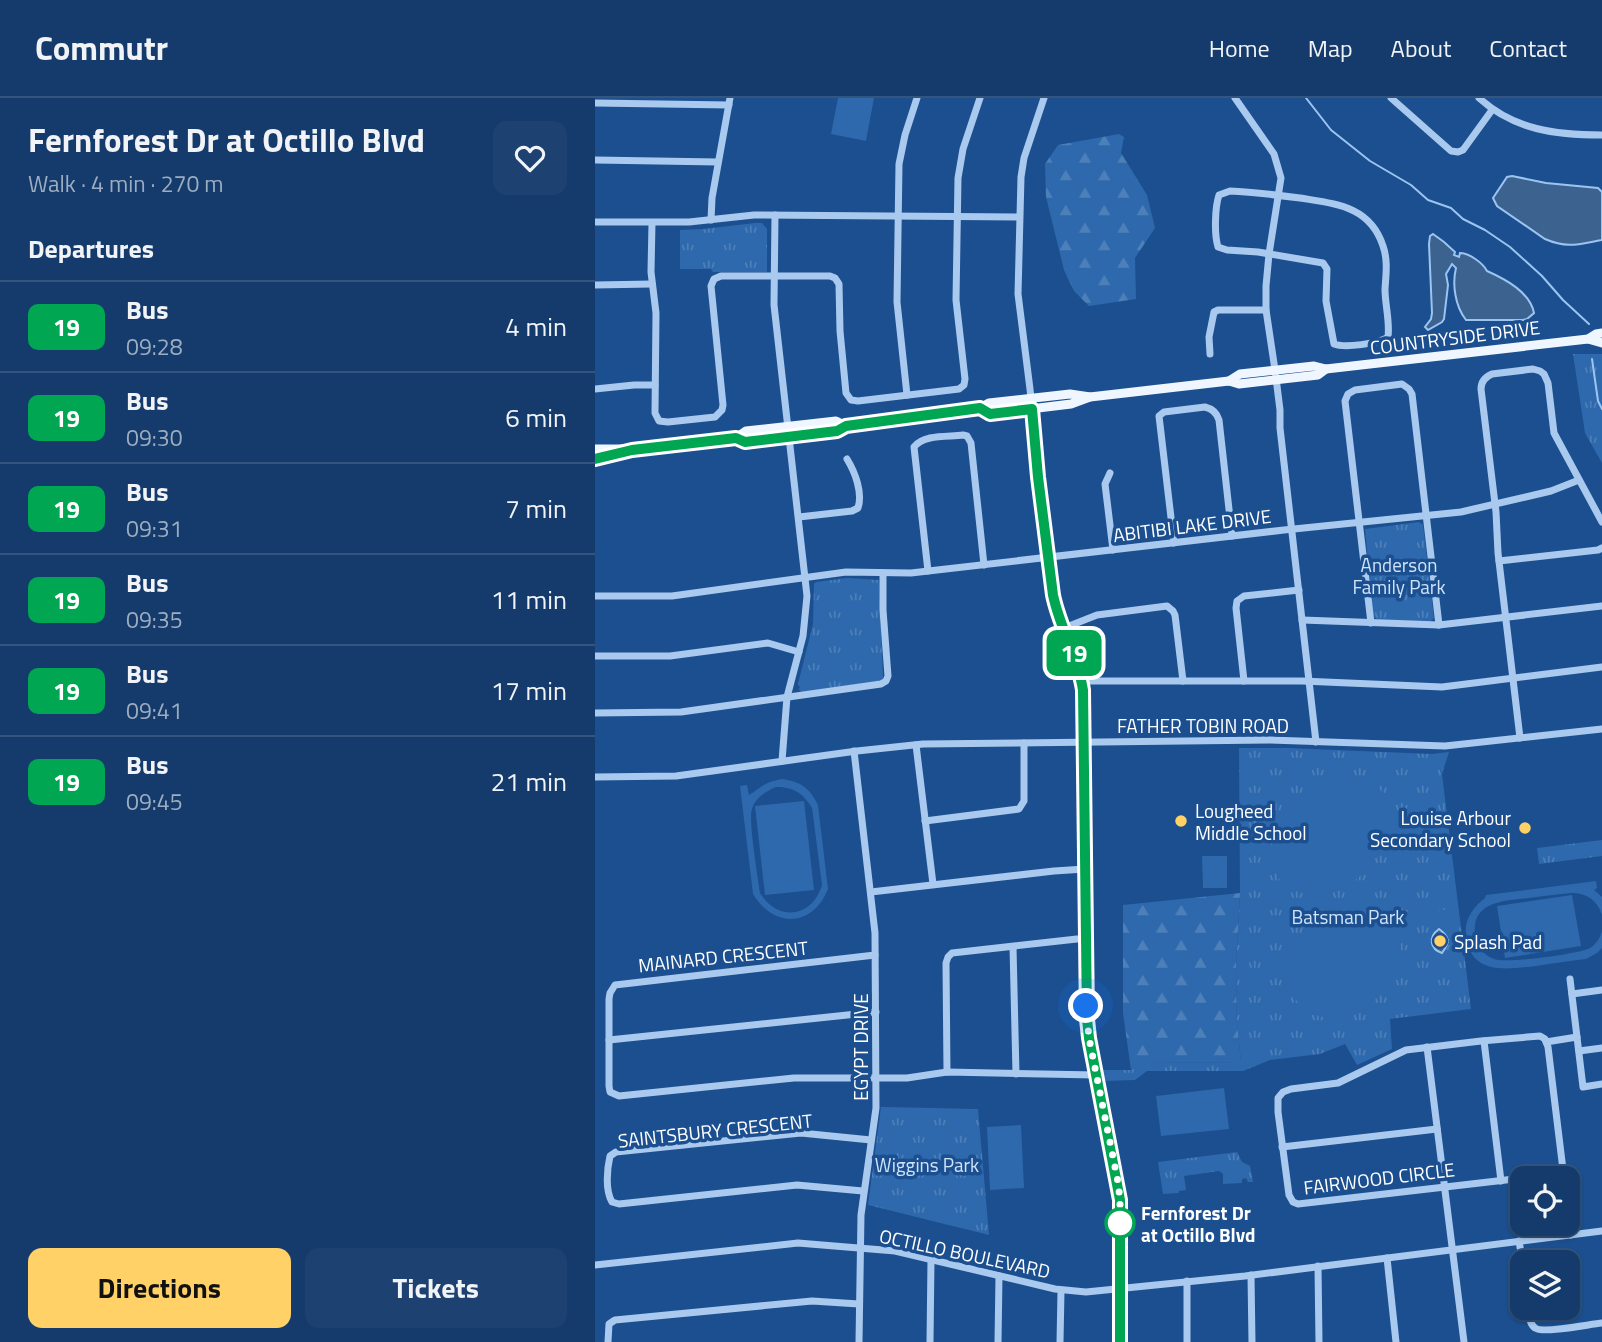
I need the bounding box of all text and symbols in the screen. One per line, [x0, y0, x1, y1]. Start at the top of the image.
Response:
text: Commutr [35, 23, 168, 73]
text: Home [1209, 30, 1270, 66]
text: Map [1308, 30, 1353, 66]
text: About [1391, 30, 1451, 66]
text: Contact [1489, 30, 1567, 66]
text: Fernforest Dr at Octillo Blvd [28, 115, 425, 165]
button: heart [493, 121, 567, 195]
text: Walk · 4 min · 270 m [28, 166, 224, 201]
text: Departures [28, 229, 154, 268]
text: Bus [126, 290, 168, 329]
text: 4 min [505, 307, 567, 346]
text: 19 [53, 309, 80, 345]
street label: COUNTRYSIDE DRIVE [1368, 312, 1542, 362]
text: 09:28 [126, 329, 183, 364]
text: Bus [126, 381, 168, 420]
text: 6 min [505, 398, 567, 437]
text: 19 [53, 400, 80, 436]
text: 09:30 [126, 420, 183, 455]
text: Bus [126, 472, 168, 511]
text: 7 min [505, 489, 567, 528]
text: 19 [53, 491, 80, 527]
street label: ABITIBI LAKE DRIVE [1111, 501, 1273, 549]
text: 09:31 [126, 511, 183, 546]
park label: Anderson Family Park [1352, 550, 1446, 601]
text: Bus [126, 563, 168, 602]
text: 11 min [491, 580, 567, 619]
text: 19 [53, 582, 80, 618]
text: 09:35 [126, 602, 183, 637]
line badge: 19 [1043, 630, 1105, 676]
text: 19 [1061, 635, 1087, 671]
text: Bus [126, 654, 168, 693]
text: 17 min [491, 671, 567, 710]
text: 19 [53, 673, 80, 709]
text: 09:41 [126, 693, 183, 728]
street label: FATHER TOBIN ROAD [1117, 711, 1289, 740]
text: Bus [126, 745, 168, 784]
text: 21 min [491, 762, 567, 801]
text: 19 [53, 764, 80, 800]
text: 09:45 [126, 784, 183, 819]
place label: Lougheed Middle School [1195, 796, 1307, 847]
place label: Louise Arbour Secondary School [1370, 803, 1511, 854]
marker: Lougheed Middle School [1173, 813, 1189, 829]
marker: Louise Arbour Secondary School [1517, 820, 1533, 836]
park label: Batsman Park [1292, 902, 1404, 931]
place label: Splash Pad [1454, 927, 1542, 956]
street label: MAINARD CRESCENT [637, 933, 809, 979]
marker: Splash Pad [1432, 933, 1448, 949]
your location [1068, 988, 1103, 1023]
street label: EGYPT DRIVE [846, 993, 875, 1101]
street label: SAINTSBURY CRESCENT [616, 1105, 814, 1155]
park label: Wiggins Park [875, 1150, 979, 1179]
street label: FAIRWOOD CIRCLE [1302, 1154, 1456, 1202]
map controls [1510, 1166, 1580, 1320]
button: locate [1510, 1166, 1580, 1236]
place label: Fernforest Dr at Octillo Blvd [1141, 1198, 1256, 1249]
marker: Fernforest Dr at Octillo Blvd [1105, 1208, 1135, 1238]
street label: OCTILLO BOULEVARD [877, 1221, 1053, 1285]
button: Directions [28, 1248, 291, 1328]
button: Tickets [305, 1248, 567, 1328]
button: layers [1510, 1250, 1580, 1320]

